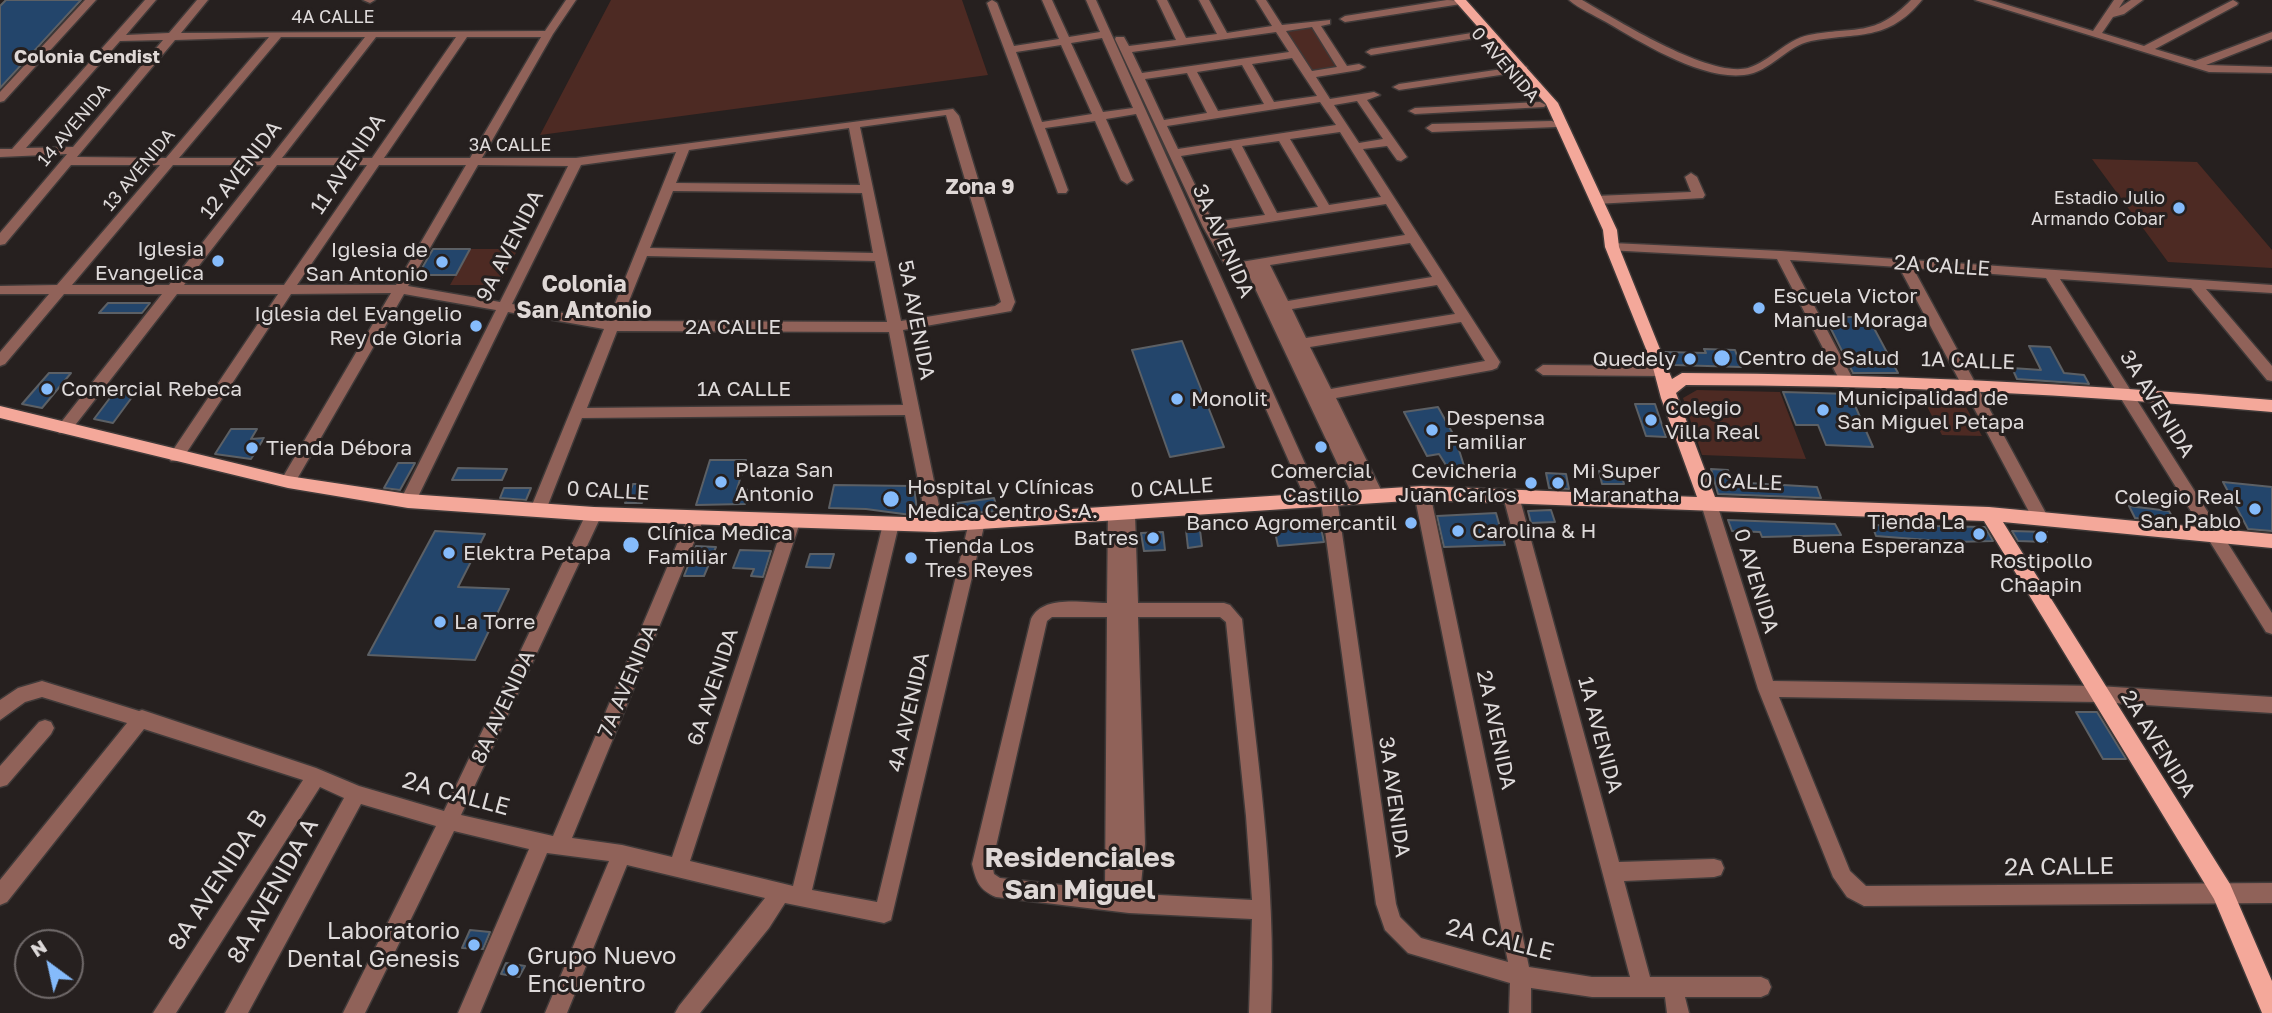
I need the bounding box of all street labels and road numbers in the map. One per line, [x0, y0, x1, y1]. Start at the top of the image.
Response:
street label: 4A CALLE [292, 6, 374, 28]
street label: 0 AVENIDA [1466, 23, 1544, 107]
street label: 14 AVENIDA [33, 79, 115, 171]
street label: 11 AVENIDA [305, 109, 391, 219]
street label: 12 AVENIDA [195, 116, 287, 224]
street label: 13 AVENIDA [98, 124, 180, 216]
street label: 3A CALLE [469, 134, 551, 156]
street label: 3A AVENIDA [1187, 180, 1259, 302]
street label: 9A AVENIDA [471, 186, 549, 306]
street label: 2A CALLE [1893, 250, 1991, 282]
street label: 5A AVENIDA [892, 258, 940, 382]
street label: 2A CALLE [685, 314, 781, 340]
street label: 3A AVENIDA [2114, 346, 2200, 462]
street label: 1A CALLE [1920, 347, 2016, 375]
street label: 1A CALLE [697, 376, 791, 402]
street label: 0 CALLE [1699, 468, 1783, 496]
street label: 0 CALLE [1130, 473, 1214, 503]
street label: 0 CALLE [566, 476, 650, 506]
street label: 0 AVENIDA [1728, 526, 1784, 636]
street label: 7A AVENIDA [593, 621, 663, 741]
street label: 6A AVENIDA [682, 625, 744, 749]
street label: 8A AVENIDA [466, 646, 540, 768]
street label: 4A AVENIDA [883, 650, 935, 774]
street label: 2A AVENIDA [1471, 668, 1521, 792]
street label: 1A AVENIDA [1572, 674, 1628, 796]
street label: 2A AVENIDA [2115, 686, 2201, 802]
street label: 3A AVENIDA [1373, 735, 1415, 859]
street label: 2A CALLE [399, 766, 513, 822]
street label: 8A AVENIDA B [162, 804, 274, 956]
street label: 8A AVENIDA A [221, 813, 325, 969]
street label: 2A CALLE [2004, 852, 2114, 882]
street label: 2A CALLE [1443, 913, 1557, 967]

